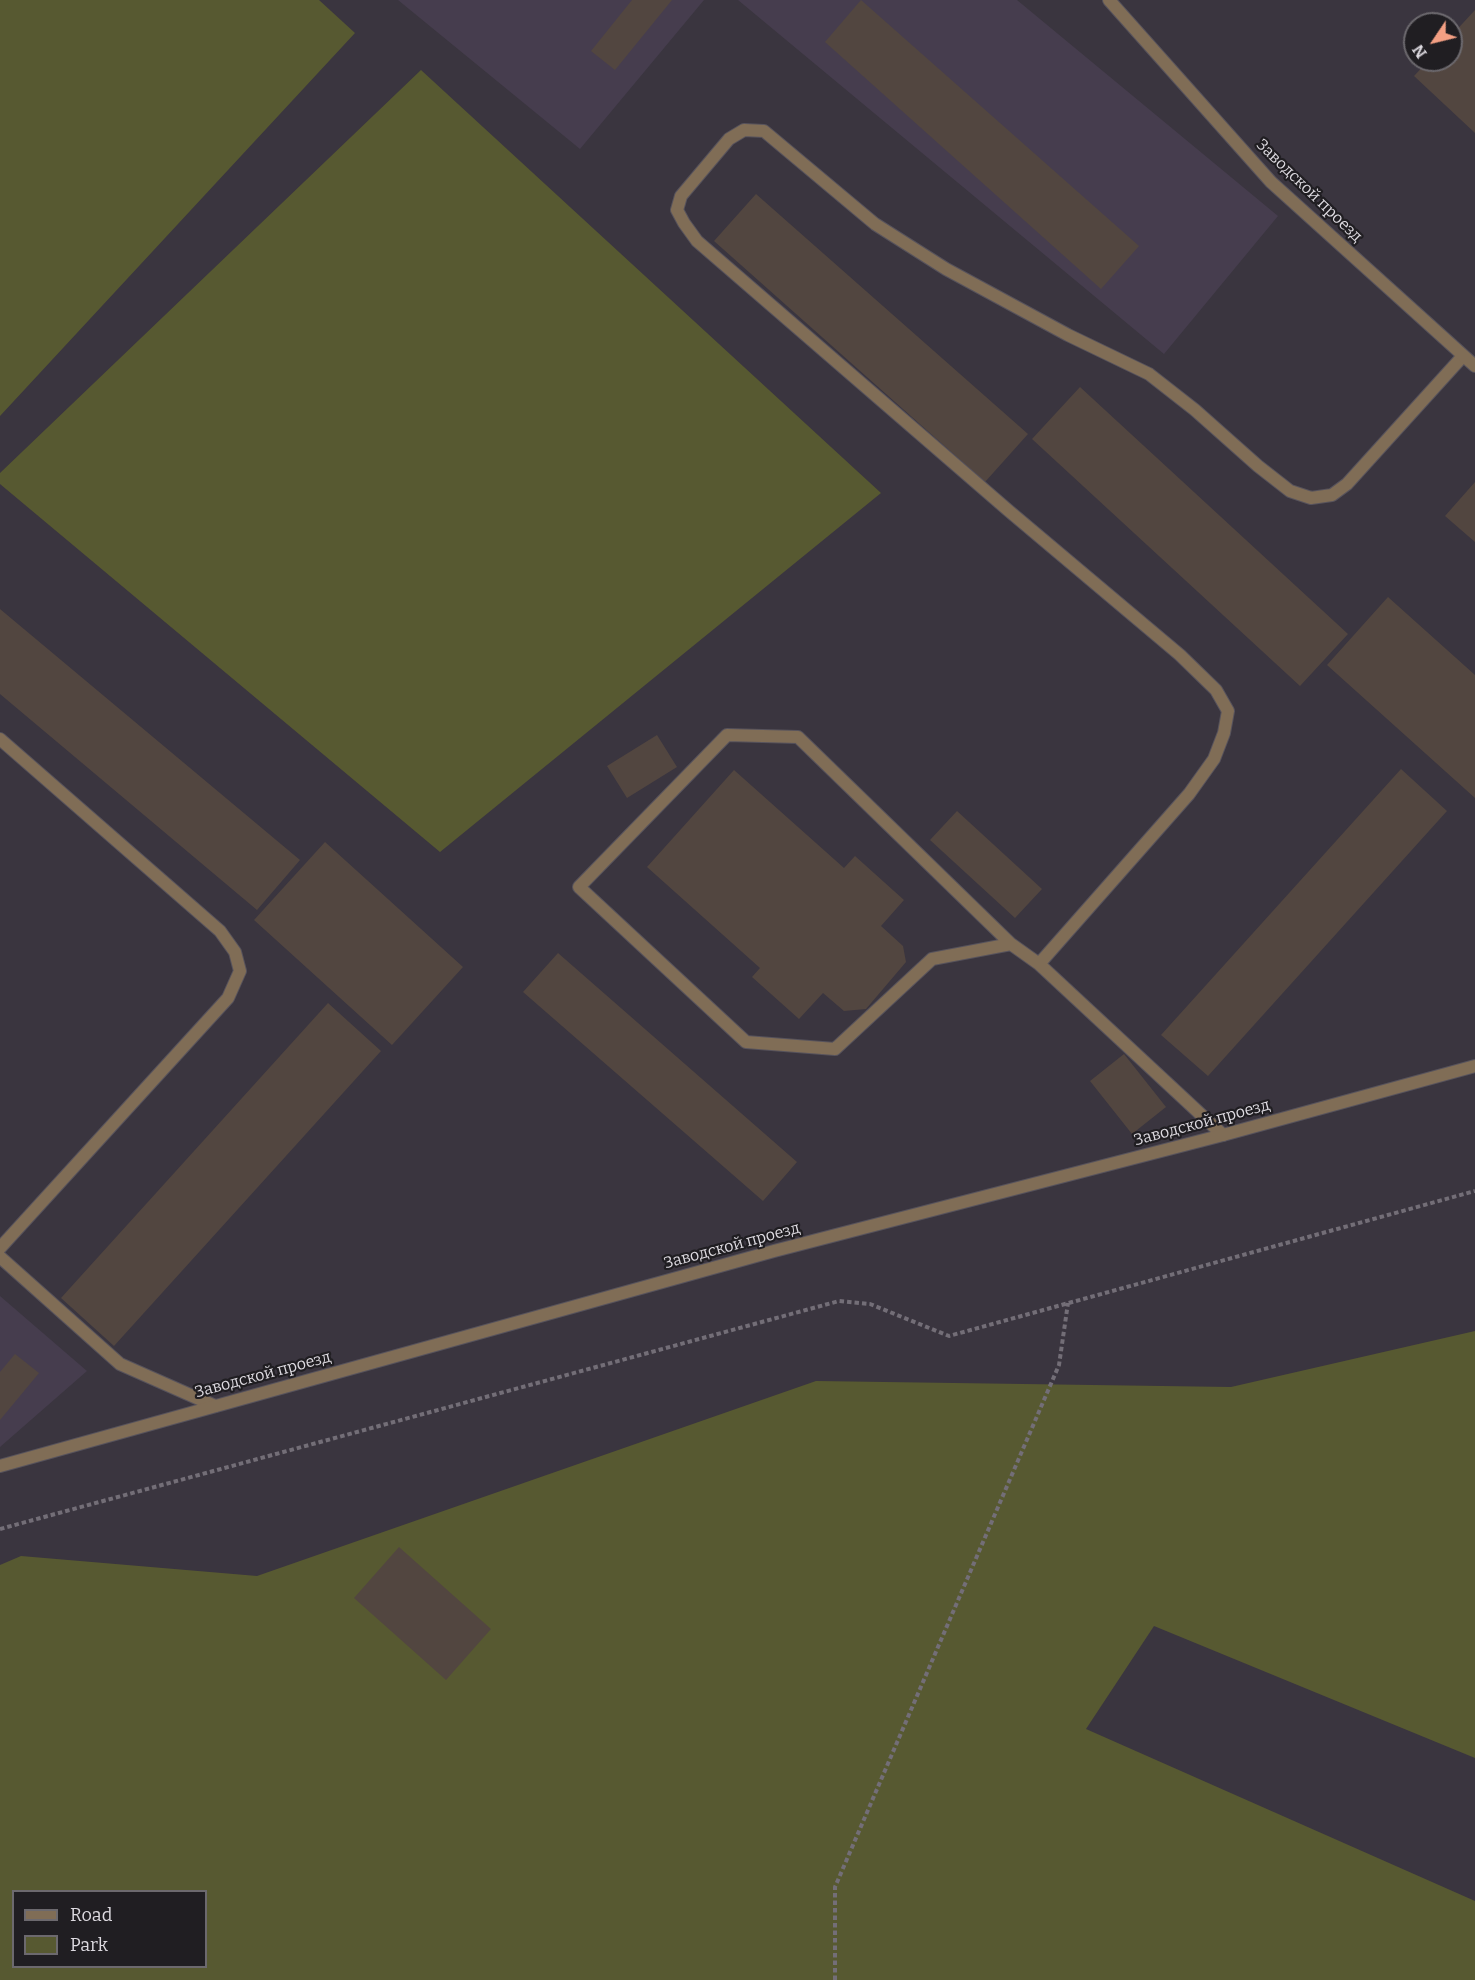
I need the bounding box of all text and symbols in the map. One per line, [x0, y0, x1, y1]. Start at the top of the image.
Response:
north arrow [1403, 12, 1463, 72]
text: N [1408, 41, 1431, 62]
street label: Заводской проезд [1252, 135, 1366, 247]
street label: Заводской проезд [1132, 1096, 1272, 1150]
street label: Заводской проезд [662, 1219, 802, 1273]
street label: Заводской проезд [193, 1348, 333, 1402]
legend [12, 1890, 207, 1968]
text: Road [70, 1904, 112, 1926]
text: Park [70, 1934, 108, 1956]

